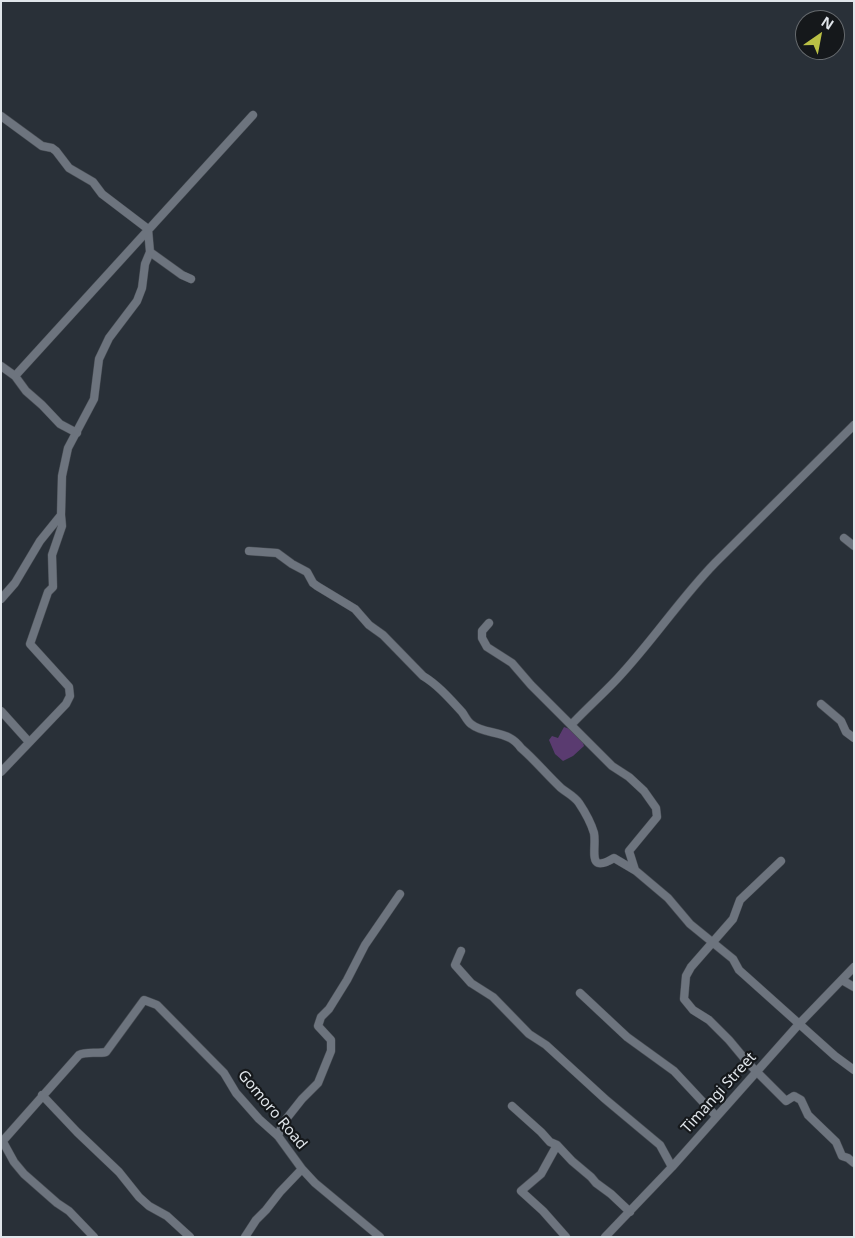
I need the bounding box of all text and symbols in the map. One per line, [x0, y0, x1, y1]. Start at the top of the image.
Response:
north arrow [795, 10, 845, 60]
text: N [818, 12, 838, 34]
street label: Timangi Street [678, 1049, 760, 1137]
street label: Gomoro Road [234, 1067, 310, 1153]

